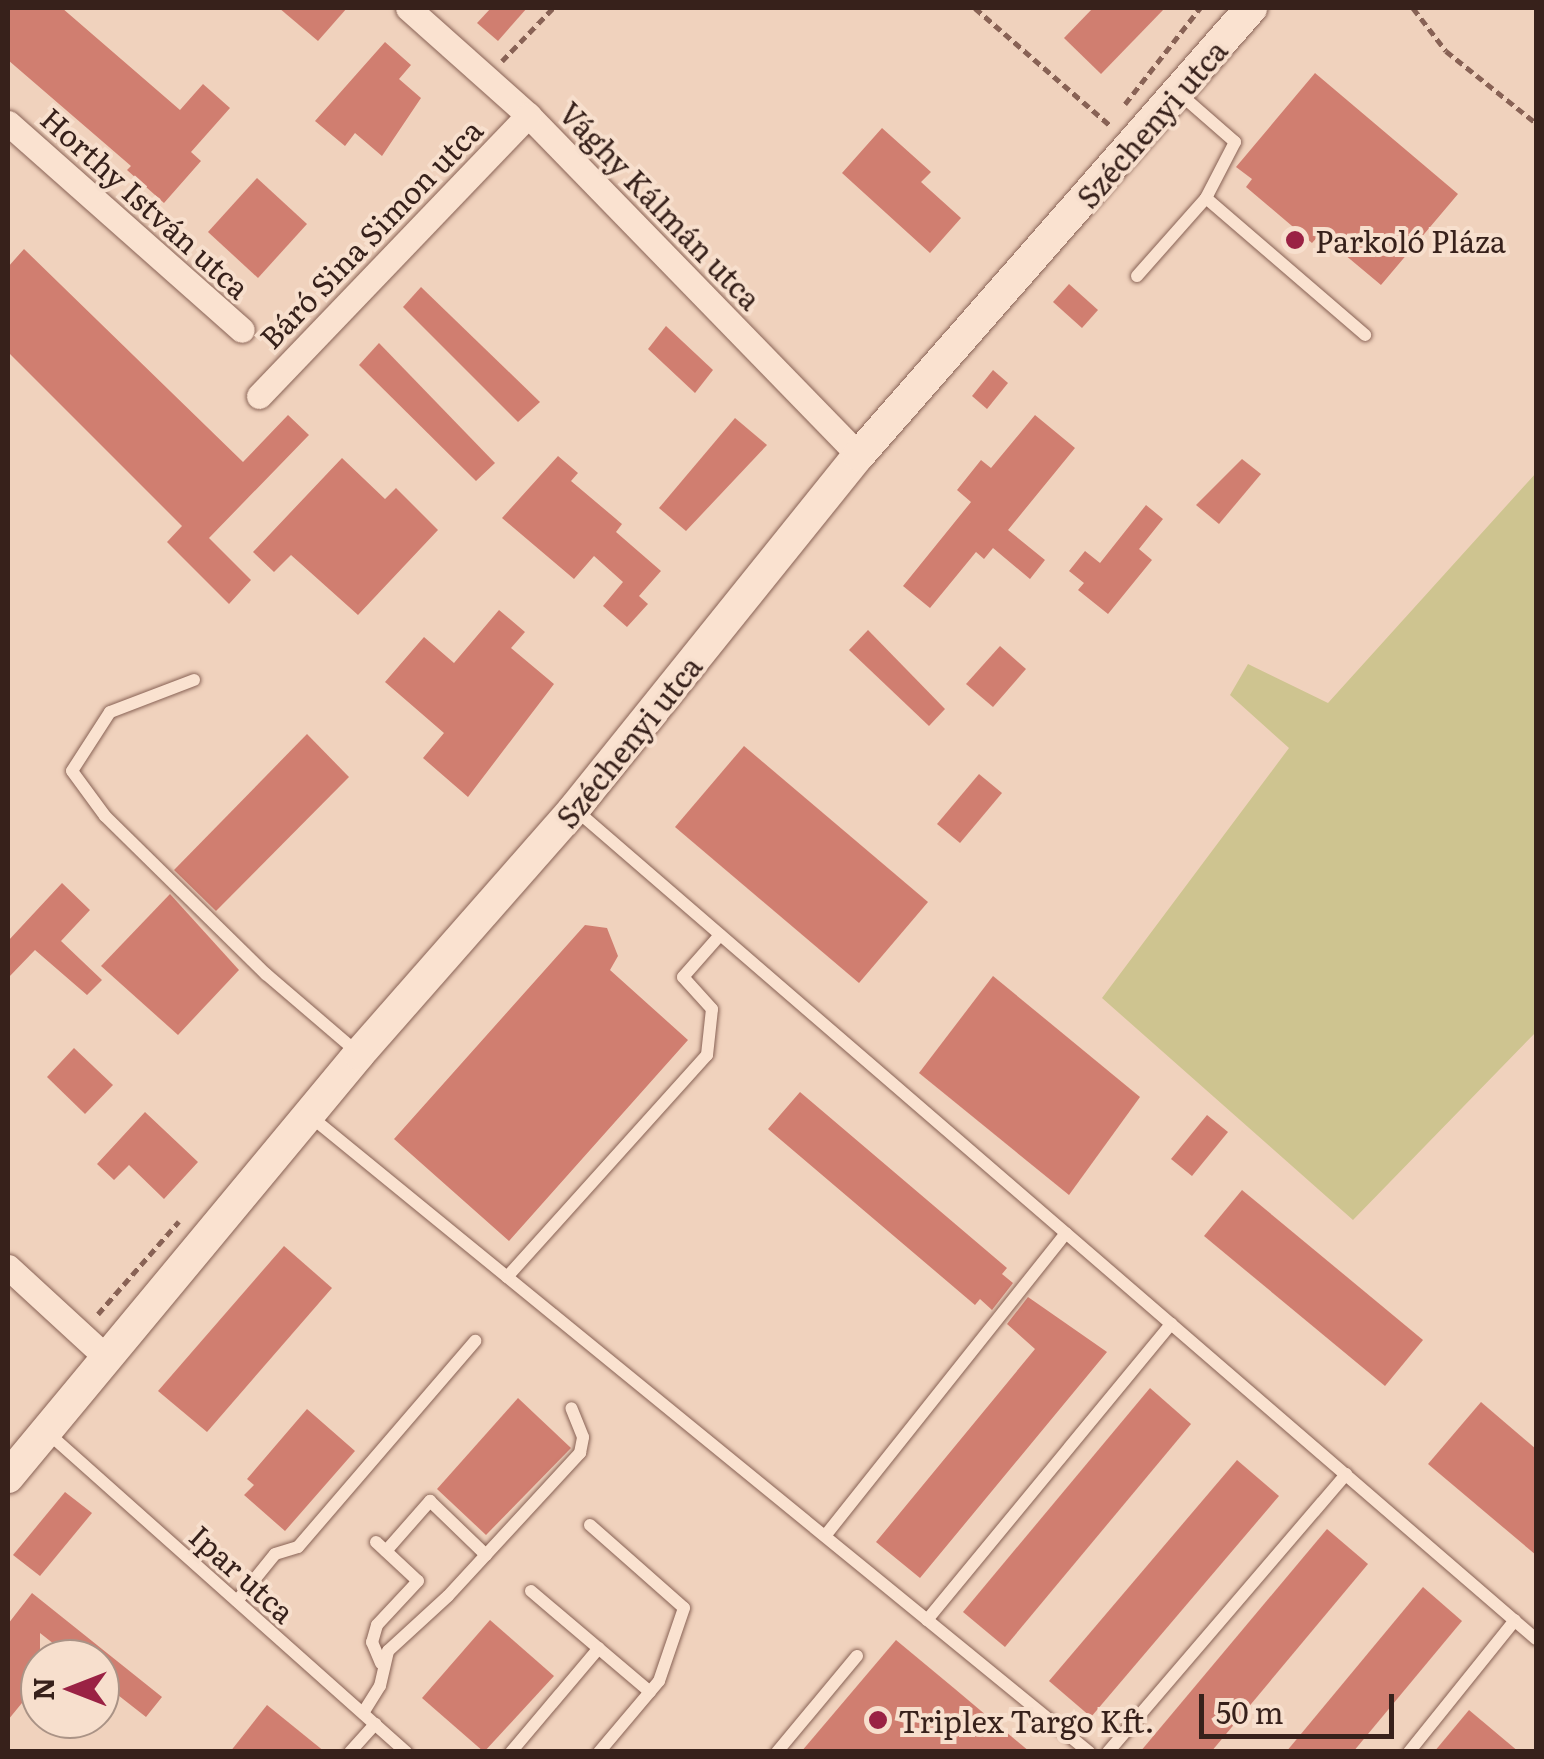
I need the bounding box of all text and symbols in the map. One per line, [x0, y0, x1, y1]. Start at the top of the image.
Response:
street label: Széchenyi utca [1068, 32, 1234, 214]
street label: Vághy Kálmán utca [553, 94, 769, 316]
street label: Horthy István utca [34, 99, 258, 305]
street label: Báró Sina Simon utca [251, 111, 489, 355]
place label: Parkoló Pláza [1315, 222, 1506, 258]
marker: Parkoló Pláza [1284, 229, 1306, 251]
street label: Széchenyi utca [548, 648, 708, 834]
street label: Ipar utca [183, 1517, 303, 1629]
north arrow [20, 1639, 120, 1739]
scale bar [1204, 1674, 1399, 1736]
text: N [21, 1677, 63, 1701]
text: 50 m [1216, 1689, 1284, 1733]
place label: Triplex Targo Kft. [898, 1702, 1154, 1738]
marker: Triplex Targo Kft. [867, 1709, 889, 1731]

